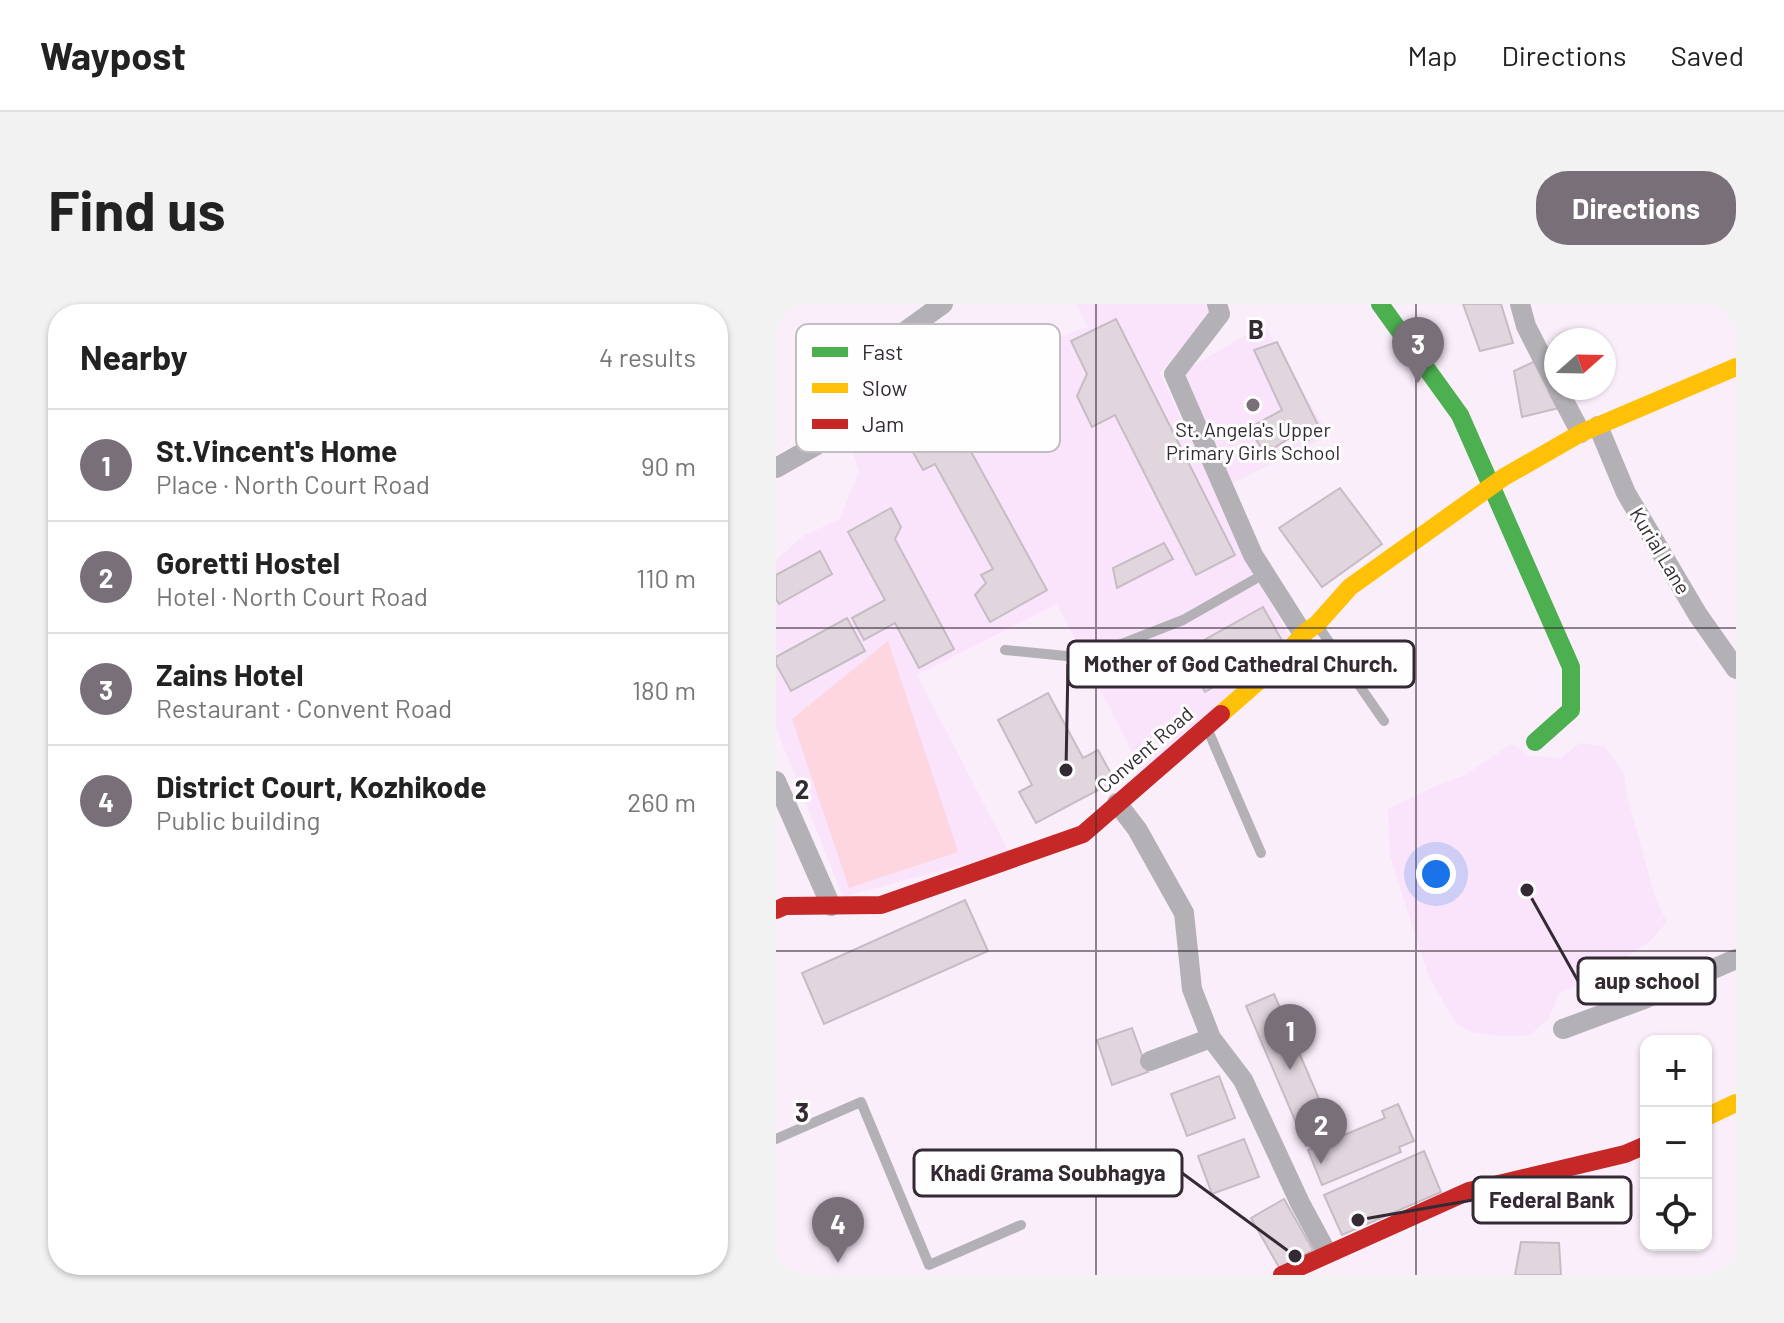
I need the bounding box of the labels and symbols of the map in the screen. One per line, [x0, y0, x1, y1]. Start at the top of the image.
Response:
text: B [1248, 313, 1264, 344]
pin: 3 [1392, 317, 1444, 383]
legend [796, 324, 1060, 452]
north arrow [1544, 328, 1616, 400]
text: Fast [862, 338, 904, 364]
text: Slow [862, 374, 907, 400]
marker: St. Angela's Upper Primary Girls School [1244, 396, 1262, 414]
text: Jam [862, 410, 904, 436]
place label: St. Angela's Upper Primary Girls School [1166, 417, 1340, 464]
street label: Kurial Lane [1626, 503, 1696, 598]
callout: Mother of God Cathedral Church. [1068, 641, 1414, 687]
text: Mother of God Cathedral Church. [1084, 650, 1398, 676]
street label: Convent Road [1091, 701, 1197, 798]
text: 2 [795, 773, 809, 804]
your location [1416, 854, 1456, 894]
callout: aup school [1578, 958, 1715, 1004]
text: aup school [1594, 967, 1700, 993]
pin: 1 [1264, 1004, 1316, 1070]
text: 3 [795, 1096, 809, 1127]
pin: 2 [1295, 1098, 1347, 1164]
callout: Khadi Grama Soubhagya [914, 1150, 1182, 1196]
text: Khadi Grama Soubhagya [930, 1159, 1166, 1185]
callout: Federal Bank [1473, 1177, 1631, 1223]
text: Federal Bank [1489, 1186, 1615, 1212]
pin: 4 [812, 1197, 864, 1263]

